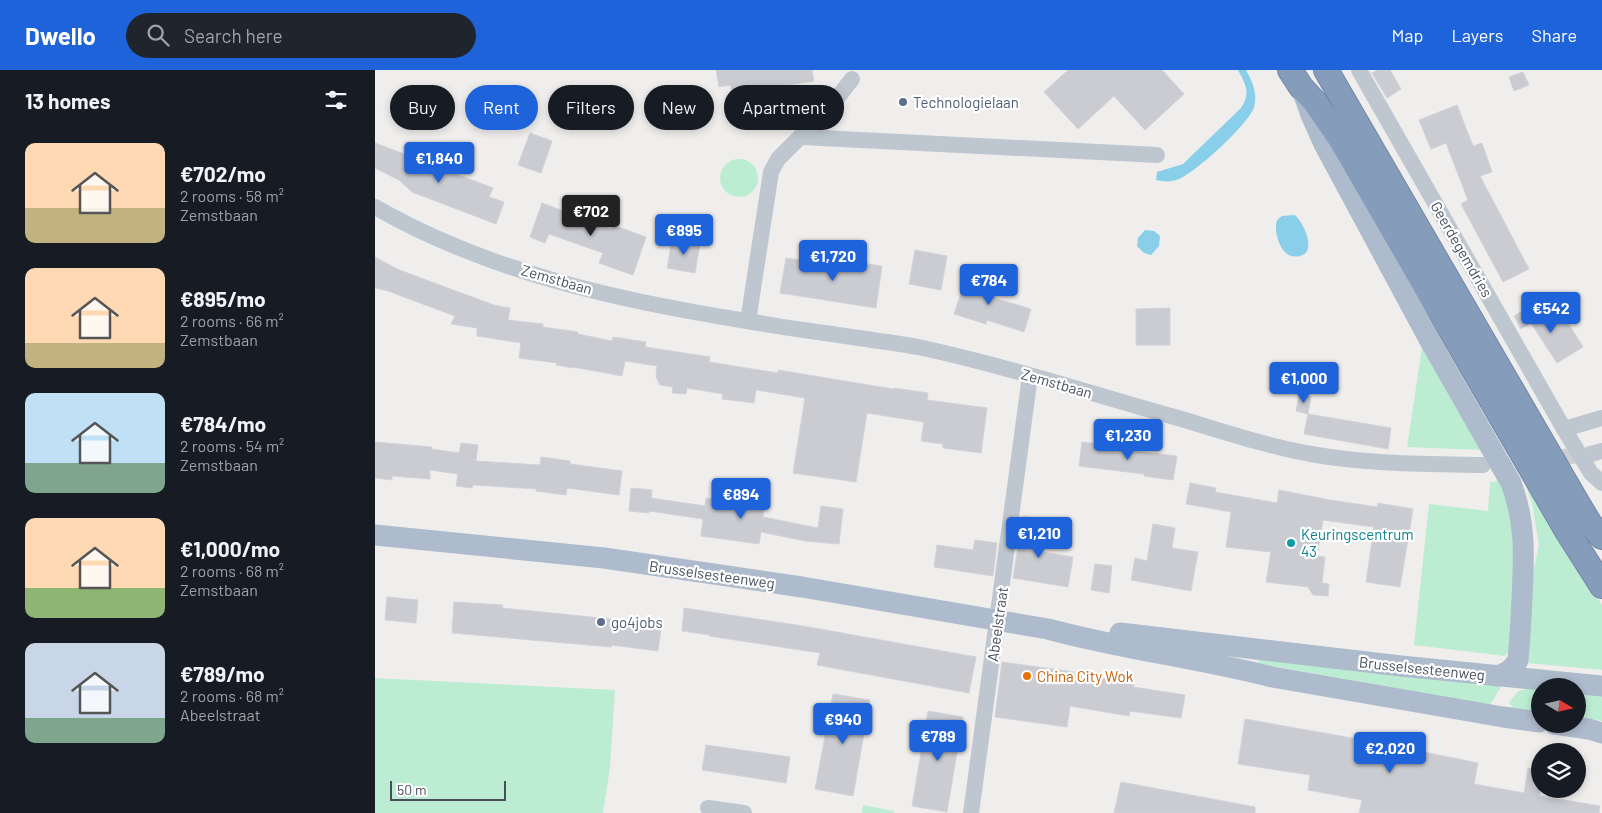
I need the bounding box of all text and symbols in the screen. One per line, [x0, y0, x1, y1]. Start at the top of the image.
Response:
search box [126, 13, 476, 58]
text: Dwello [25, 21, 96, 50]
icon: search [144, 21, 172, 49]
text: Search here [184, 24, 283, 47]
text: Map [1391, 24, 1423, 46]
text: Layers [1451, 24, 1504, 46]
text: Share [1532, 24, 1577, 46]
chip: Buy [390, 85, 455, 130]
chip: Rent [465, 85, 538, 130]
chip: Filters [548, 85, 634, 130]
chip: New [644, 85, 714, 130]
chip: Apartment [724, 85, 844, 130]
icon: filters [322, 86, 350, 114]
text: 13 homes [25, 88, 110, 113]
place label: Technologielaan [913, 93, 1019, 111]
marker: Technologielaan [897, 96, 909, 108]
pin: €1,840 [398, 142, 480, 184]
text: €1,840 [415, 148, 463, 167]
text: €702/mo [180, 161, 266, 186]
icon: home [65, 163, 125, 223]
text: 2 rooms · 58 m² [180, 186, 284, 205]
pin: €702 [561, 194, 621, 237]
street label: Geerdegemdries [1427, 198, 1497, 300]
text: €702 [573, 201, 609, 220]
text: Zemstbaan [180, 205, 258, 224]
pin: €895 [654, 214, 714, 256]
text: €895 [666, 220, 702, 239]
pin: €1,720 [792, 240, 874, 282]
text: €1,720 [810, 246, 856, 265]
street label: Zemstbaan [519, 260, 595, 298]
pin: €784 [959, 264, 1019, 306]
text: €784 [971, 270, 1007, 289]
text: €895/mo [180, 286, 266, 311]
icon: home [65, 288, 125, 348]
pin: €542 [1521, 292, 1581, 334]
text: €542 [1532, 298, 1570, 317]
text: 2 rooms · 66 m² [180, 311, 284, 330]
text: Zemstbaan [180, 330, 258, 349]
pin: €1,000 [1263, 362, 1345, 404]
street label: Zemstbaan [1019, 364, 1095, 402]
text: €1,000 [1281, 368, 1328, 387]
text: €784/mo [180, 411, 266, 436]
icon: home [65, 413, 125, 473]
pin: €1,230 [1087, 418, 1169, 461]
text: €1,230 [1105, 425, 1151, 444]
text: 2 rooms · 54 m² [180, 436, 284, 455]
text: Zemstbaan [180, 455, 258, 474]
pin: €894 [711, 478, 771, 520]
text: €894 [723, 484, 759, 503]
pin: €1,210 [998, 516, 1080, 559]
text: €1,210 [1017, 523, 1061, 542]
place label: Keuringscentrum 43 [1301, 525, 1414, 560]
text: €1,000/mo [180, 536, 280, 561]
marker: Keuringscentrum 43 [1285, 537, 1297, 549]
icon: home [65, 538, 125, 598]
street label: Brusselsesteenweg [648, 556, 776, 592]
text: 2 rooms · 68 m² [180, 561, 284, 580]
text: Zemstbaan [180, 580, 258, 599]
street label: Abeelstraat [983, 585, 1011, 663]
place label: go4jobs [611, 613, 663, 631]
marker: go4jobs [595, 616, 607, 628]
street label: Brusselsesteenweg [1358, 652, 1486, 684]
text: €789/mo [180, 661, 265, 686]
icon: home [65, 663, 125, 723]
place label: China City Wok [1037, 667, 1134, 685]
marker: China City Wok [1021, 670, 1033, 682]
north arrow [1531, 678, 1586, 732]
map controls [1531, 678, 1586, 798]
text: 2 rooms · 68 m² [180, 686, 284, 705]
pin: €940 [813, 702, 873, 745]
text: Abeelstraat [180, 705, 260, 724]
text: €940 [824, 709, 862, 728]
pin: €789 [908, 720, 968, 762]
text: €789 [920, 726, 956, 745]
pin: €2,020 [1349, 732, 1431, 774]
text: €2,020 [1365, 738, 1415, 757]
button: layers [1531, 743, 1586, 798]
scale bar [390, 778, 506, 801]
text: 50 m [397, 781, 426, 798]

